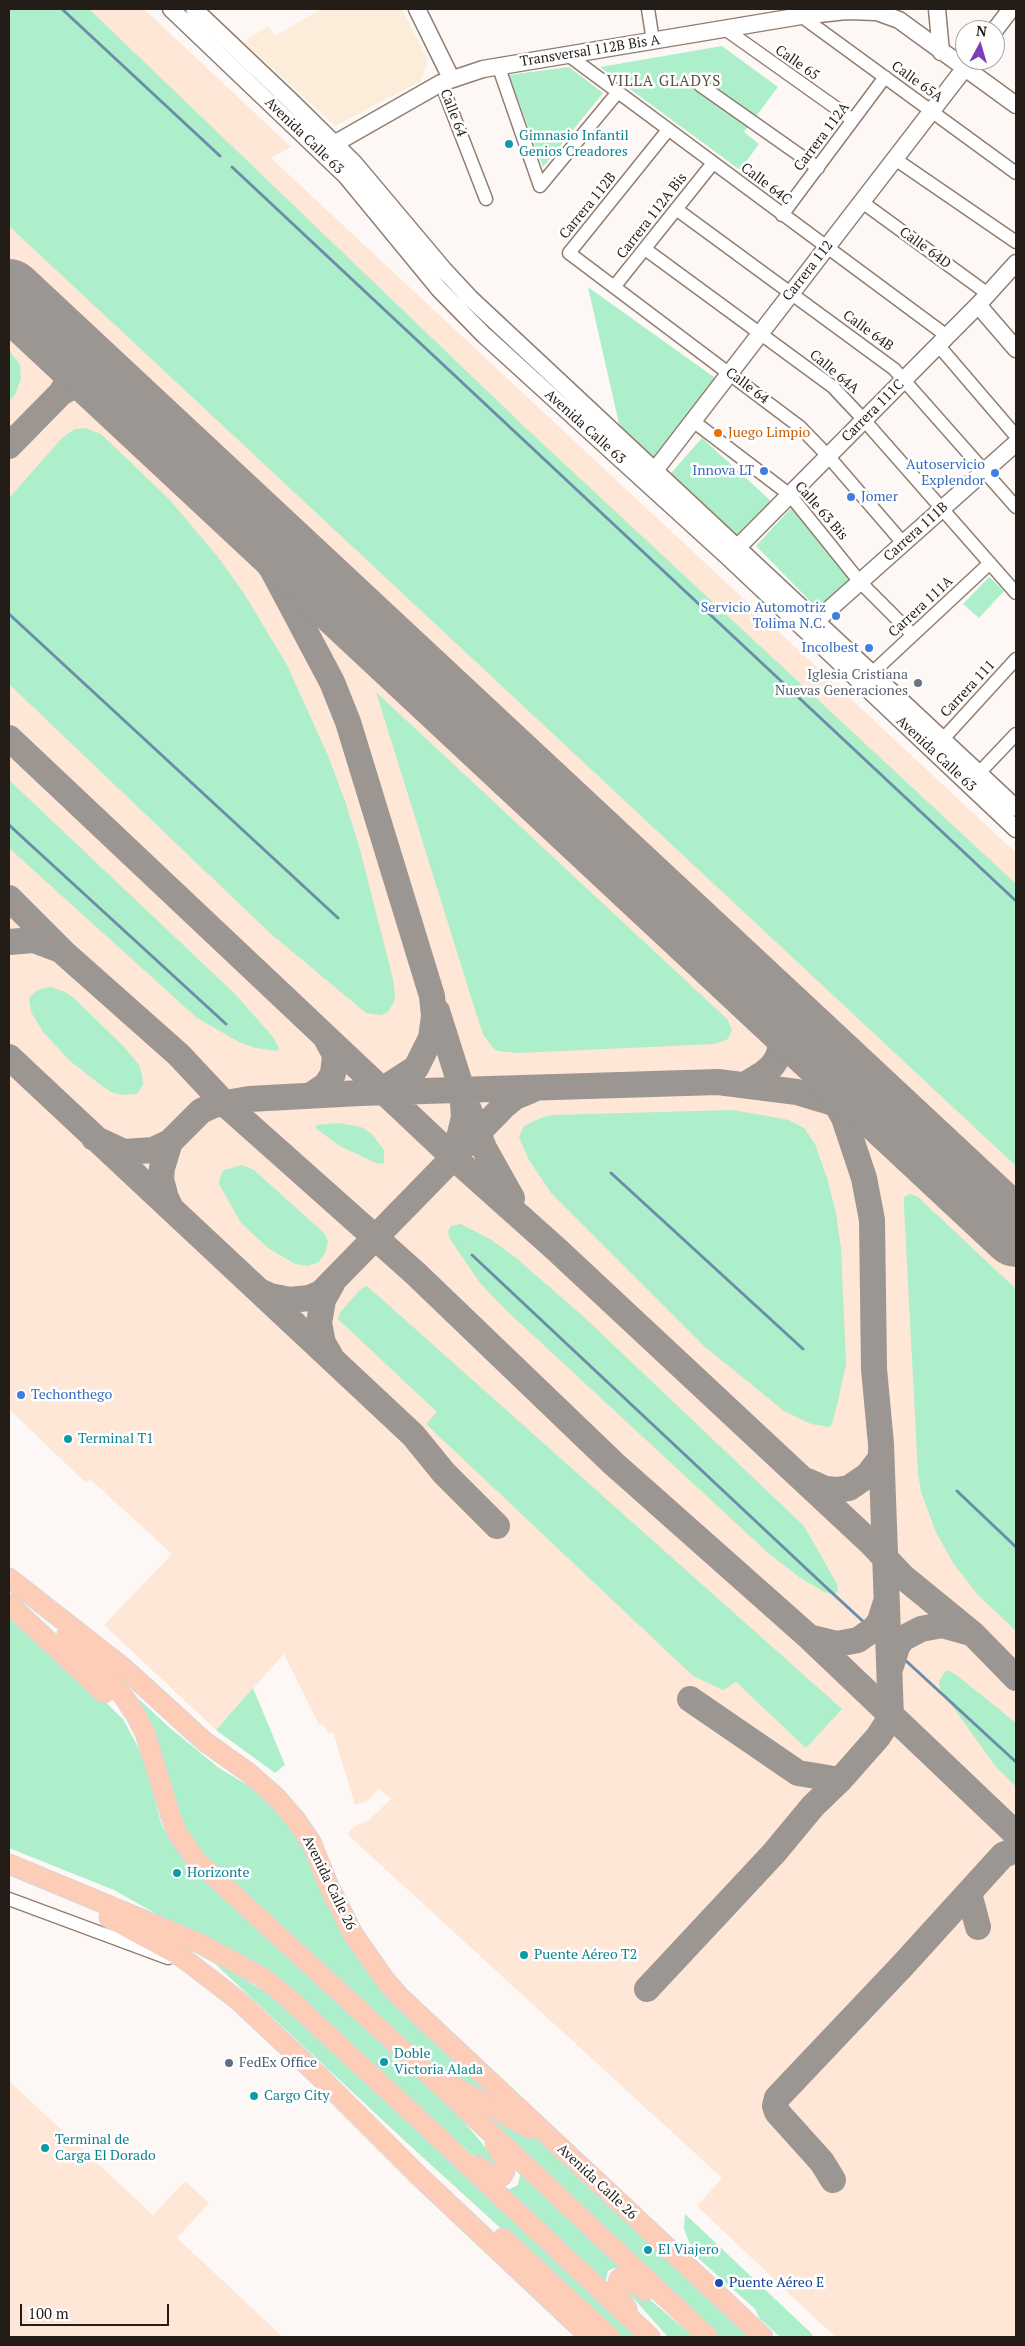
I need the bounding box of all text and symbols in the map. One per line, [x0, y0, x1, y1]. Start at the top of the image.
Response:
north arrow [955, 20, 1005, 70]
text: N [975, 21, 988, 41]
street label: Transversal 112B Bis A [519, 32, 661, 70]
street label: Calle 65 [772, 42, 822, 84]
street label: Calle 65A [888, 58, 946, 106]
district label: VILLA GLADYS [605, 73, 723, 91]
street label: Calle 64 [436, 87, 470, 139]
street label: Avenida Calle 63 [261, 94, 347, 178]
street label: Carrera 112A [791, 99, 853, 175]
place label: Gimnasio Infantil Genios Creadores [519, 128, 629, 160]
marker: Gimnasio Infantil Genios Creadores [503, 138, 515, 150]
street label: Calle 64C [737, 160, 795, 208]
street label: Carrera 112B [556, 169, 620, 243]
street label: Carrera 112A Bis [613, 170, 691, 262]
street label: Calle 64D [896, 224, 954, 272]
street label: Carrera 112 [779, 237, 837, 305]
street label: Calle 64B [839, 307, 897, 355]
street label: Calle 64A [806, 346, 862, 398]
street label: Calle 64 [722, 364, 772, 408]
street label: Carrera 111C [838, 376, 908, 446]
street label: Avenida Calle 63 [541, 386, 629, 468]
place label: Juego Limpio [728, 425, 810, 441]
marker: Juego Limpio [712, 427, 724, 439]
place label: Autoservicio Explendor [906, 457, 985, 490]
place label: Innova LT [692, 463, 754, 479]
marker: Innova LT [758, 465, 770, 477]
marker: Autoservicio Explendor [989, 467, 1001, 479]
street label: Calle 63 Bis [791, 478, 851, 544]
place label: Jomer [861, 489, 898, 505]
marker: Jomer [845, 491, 857, 503]
street label: Carrera 111B [880, 499, 952, 565]
street label: Carrera 111A [885, 573, 957, 641]
place label: Servicio Automotriz Tolima N.C. [701, 600, 826, 632]
marker: Servicio Automotriz Tolima N.C. [830, 610, 842, 622]
place label: Incolbest [802, 640, 859, 656]
marker: Incolbest [863, 642, 875, 654]
street label: Carrera 111 [937, 657, 999, 721]
place label: Iglesia Cristiana Nuevas Generaciones [775, 667, 908, 700]
marker: Iglesia Cristiana Nuevas Generaciones [912, 677, 924, 689]
street label: Avenida Calle 63 [893, 713, 979, 795]
place label: Techonthego [31, 1387, 112, 1403]
marker: Techonthego [15, 1389, 27, 1401]
place label: Terminal T1 [78, 1431, 154, 1447]
marker: Terminal T1 [62, 1433, 74, 1445]
street label: Avenida Calle 26 [299, 1833, 359, 1933]
place label: Horizonte [187, 1865, 249, 1881]
marker: Horizonte [171, 1867, 183, 1879]
place label: Puente Aéreo T2 [534, 1947, 637, 1963]
marker: Puente Aéreo T2 [518, 1949, 530, 1961]
place label: Doble Victoria Alada [394, 2046, 483, 2078]
place label: FedEx Office [239, 2055, 317, 2071]
marker: Doble Victoria Alada [378, 2056, 390, 2068]
marker: FedEx Office [223, 2057, 235, 2069]
place label: Cargo City [264, 2088, 329, 2104]
marker: Cargo City [248, 2090, 260, 2102]
place label: Terminal de Carga El Dorado [55, 2132, 156, 2164]
street label: Avenida Calle 26 [554, 2141, 640, 2223]
marker: Terminal de Carga El Dorado [39, 2142, 51, 2154]
place label: El Viajero [658, 2242, 719, 2258]
marker: El Viajero [642, 2244, 654, 2256]
place label: Puente Aéreo E [729, 2275, 824, 2291]
marker: Puente Aéreo E [713, 2277, 725, 2289]
scale bar [22, 2294, 171, 2326]
text: 100 m [28, 2303, 69, 2323]

